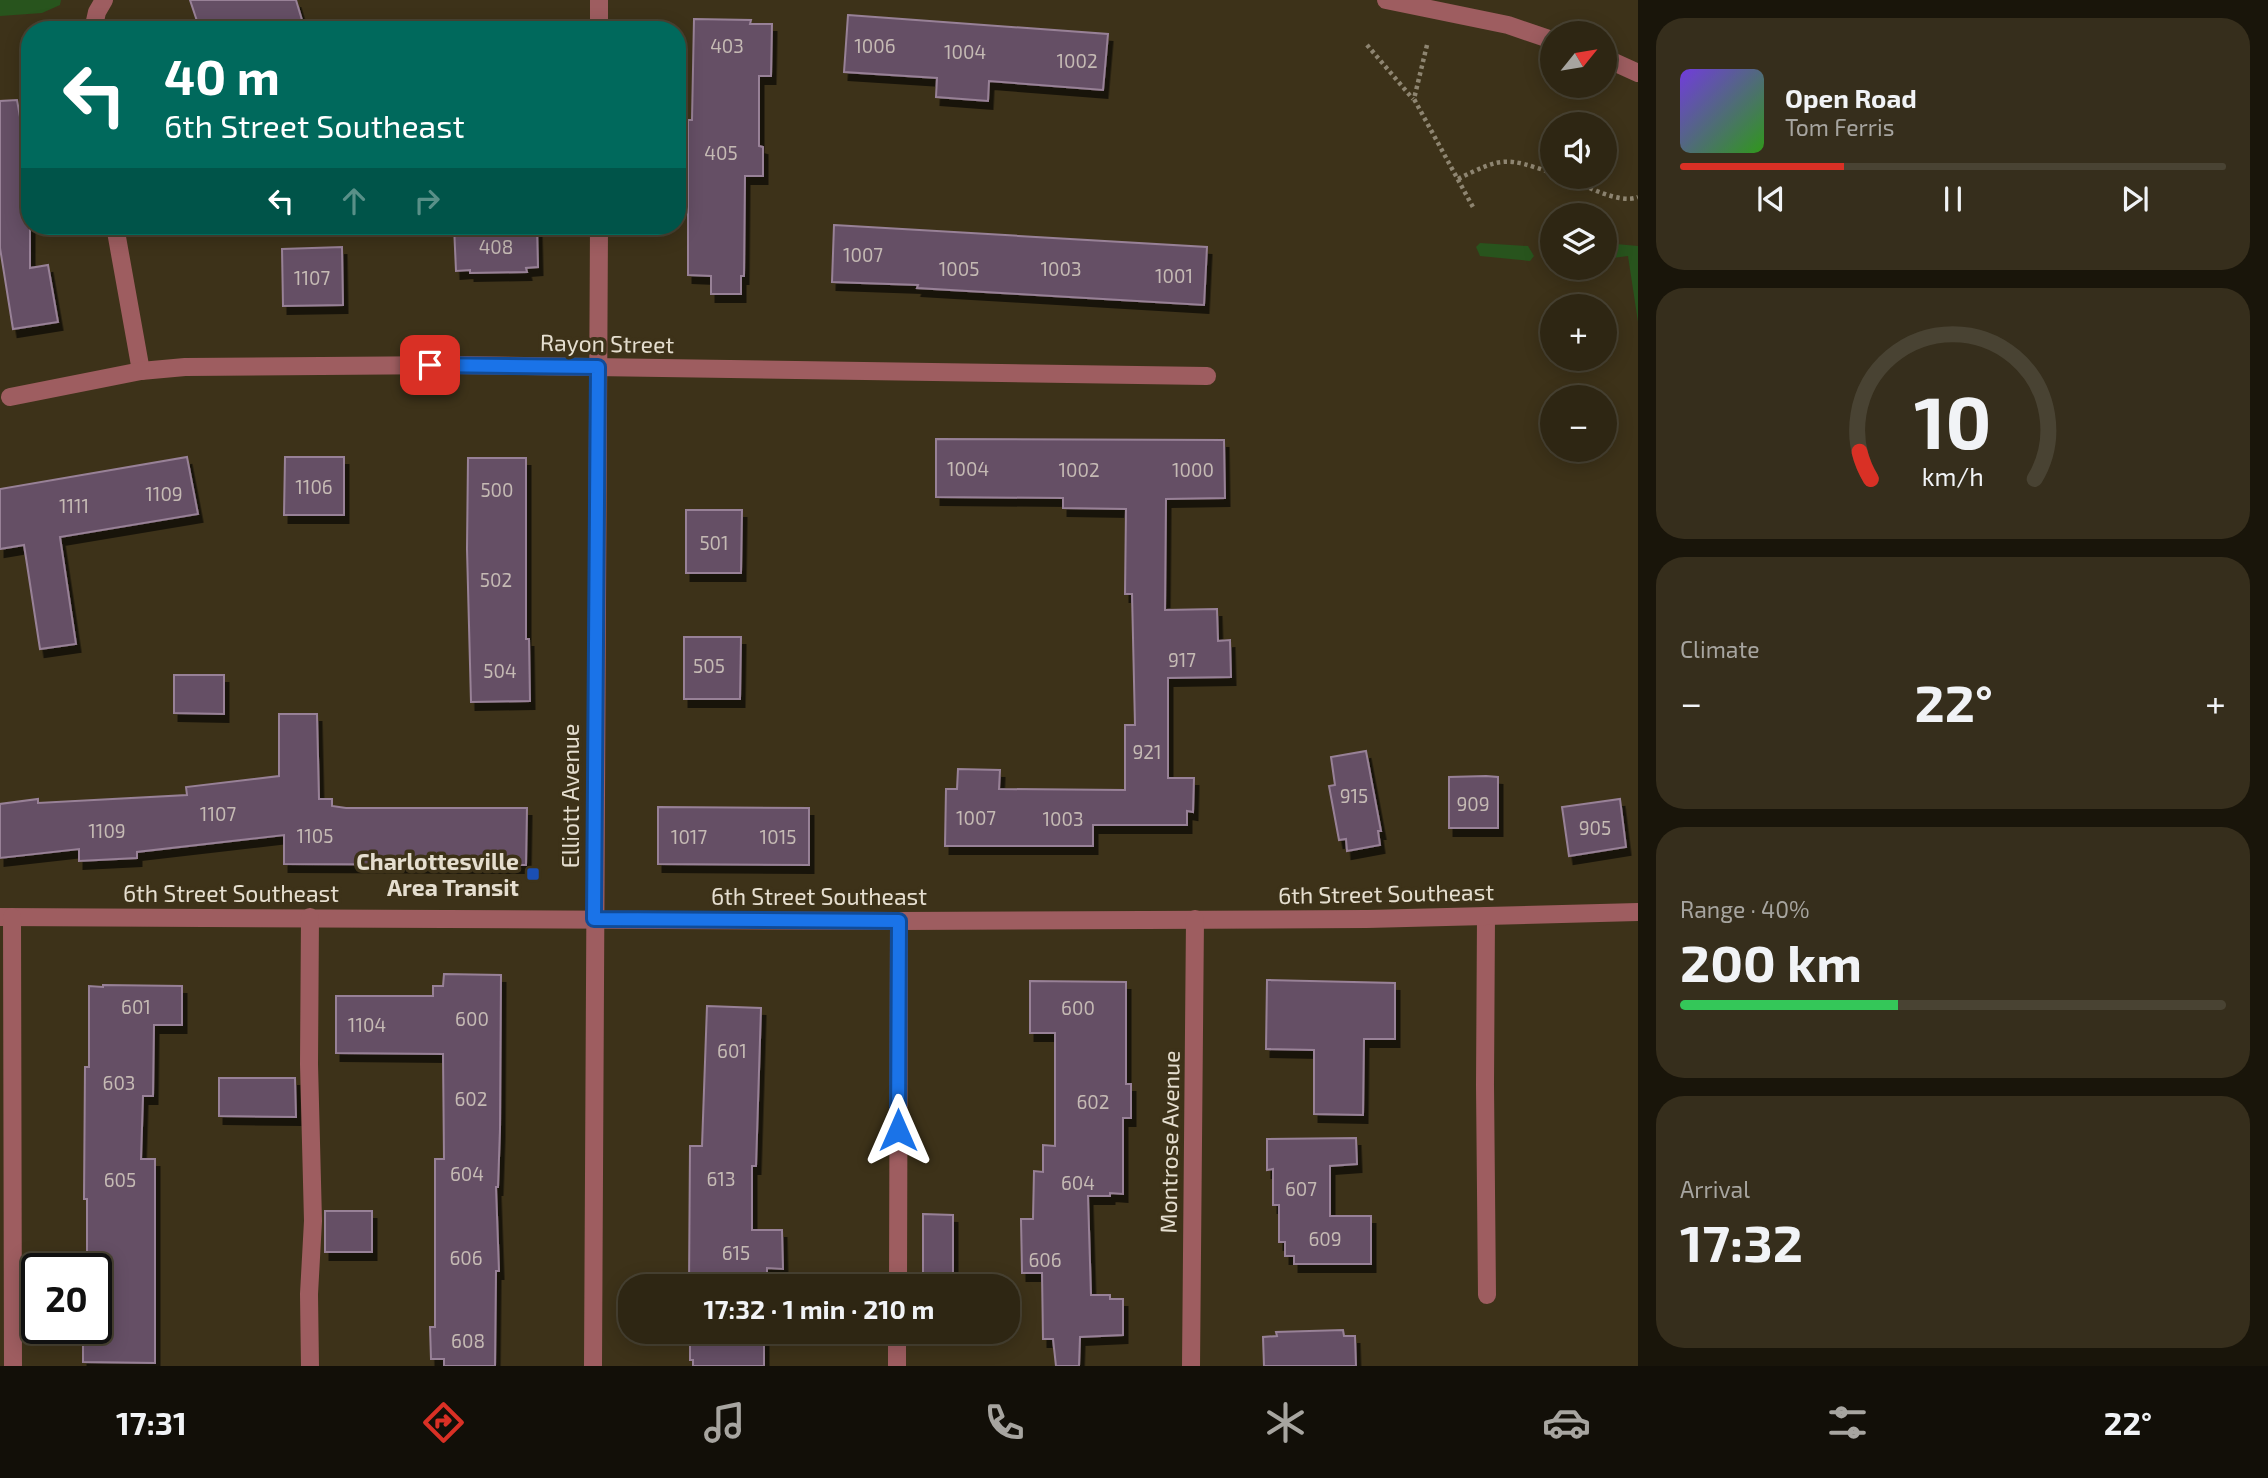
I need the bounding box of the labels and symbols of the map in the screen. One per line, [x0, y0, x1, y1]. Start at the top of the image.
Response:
north arrow [1540, 21, 1617, 98]
house number: 403 [710, 34, 744, 57]
house number: 1006 [854, 34, 896, 57]
house number: 1004 [944, 40, 986, 63]
house number: 1002 [1056, 49, 1098, 72]
house number: 405 [704, 141, 738, 164]
house number: 408 [479, 235, 513, 258]
house number: 1007 [843, 243, 883, 266]
house number: 1005 [939, 257, 979, 280]
house number: 1003 [1040, 257, 1082, 280]
house number: 1001 [1155, 264, 1193, 287]
house number: 1107 [294, 266, 330, 289]
street label: Rayon Street [540, 328, 675, 358]
pin [400, 335, 460, 395]
house number: 1004 [947, 457, 989, 480]
house number: 1002 [1058, 458, 1100, 481]
house number: 1000 [1172, 458, 1214, 481]
house number: 1106 [295, 475, 333, 498]
house number: 500 [480, 478, 514, 501]
house number: 1109 [145, 482, 183, 505]
house number: 1111 [59, 494, 89, 517]
house number: 501 [699, 531, 729, 554]
house number: 502 [480, 568, 512, 591]
house number: 917 [1168, 648, 1196, 671]
house number: 505 [693, 654, 725, 677]
house number: 504 [483, 659, 517, 682]
street label: Elliott Avenue [556, 724, 584, 868]
house number: 921 [1132, 740, 1162, 763]
house number: 915 [1340, 784, 1368, 807]
house number: 909 [1456, 792, 1490, 815]
house number: 1107 [200, 802, 236, 825]
house number: 1007 [956, 806, 996, 829]
house number: 1003 [1042, 807, 1084, 830]
house number: 905 [1579, 816, 1611, 839]
house number: 1109 [88, 819, 126, 842]
house number: 1105 [297, 824, 333, 847]
house number: 1017 [671, 825, 707, 848]
house number: 1015 [760, 825, 796, 848]
place label: Charlottesville Area Transit [356, 847, 519, 901]
marker: Charlottesville Area Transit [525, 866, 541, 882]
street label: 6th Street Southeast [1278, 877, 1495, 909]
street label: 6th Street Southeast [123, 879, 339, 907]
street label: 6th Street Southeast [711, 882, 927, 910]
house number: 601 [121, 995, 151, 1018]
house number: 600 [1061, 996, 1095, 1019]
house number: 600 [455, 1007, 489, 1030]
house number: 1104 [348, 1013, 386, 1036]
house number: 601 [717, 1039, 747, 1062]
street label: Montrose Avenue [1153, 1050, 1185, 1234]
house number: 603 [103, 1071, 135, 1094]
house number: 602 [454, 1087, 488, 1110]
house number: 602 [1076, 1090, 1110, 1113]
position arrow [861, 1093, 935, 1167]
house number: 604 [450, 1162, 484, 1185]
house number: 613 [707, 1167, 736, 1190]
house number: 605 [104, 1168, 136, 1191]
house number: 604 [1061, 1171, 1095, 1194]
house number: 607 [1285, 1177, 1317, 1200]
house number: 609 [1308, 1227, 1342, 1250]
house number: 615 [722, 1241, 750, 1264]
house number: 606 [449, 1246, 483, 1269]
house number: 606 [1028, 1248, 1062, 1271]
speed limit sign: 20 [21, 1253, 112, 1344]
house number: 608 [451, 1329, 485, 1352]

